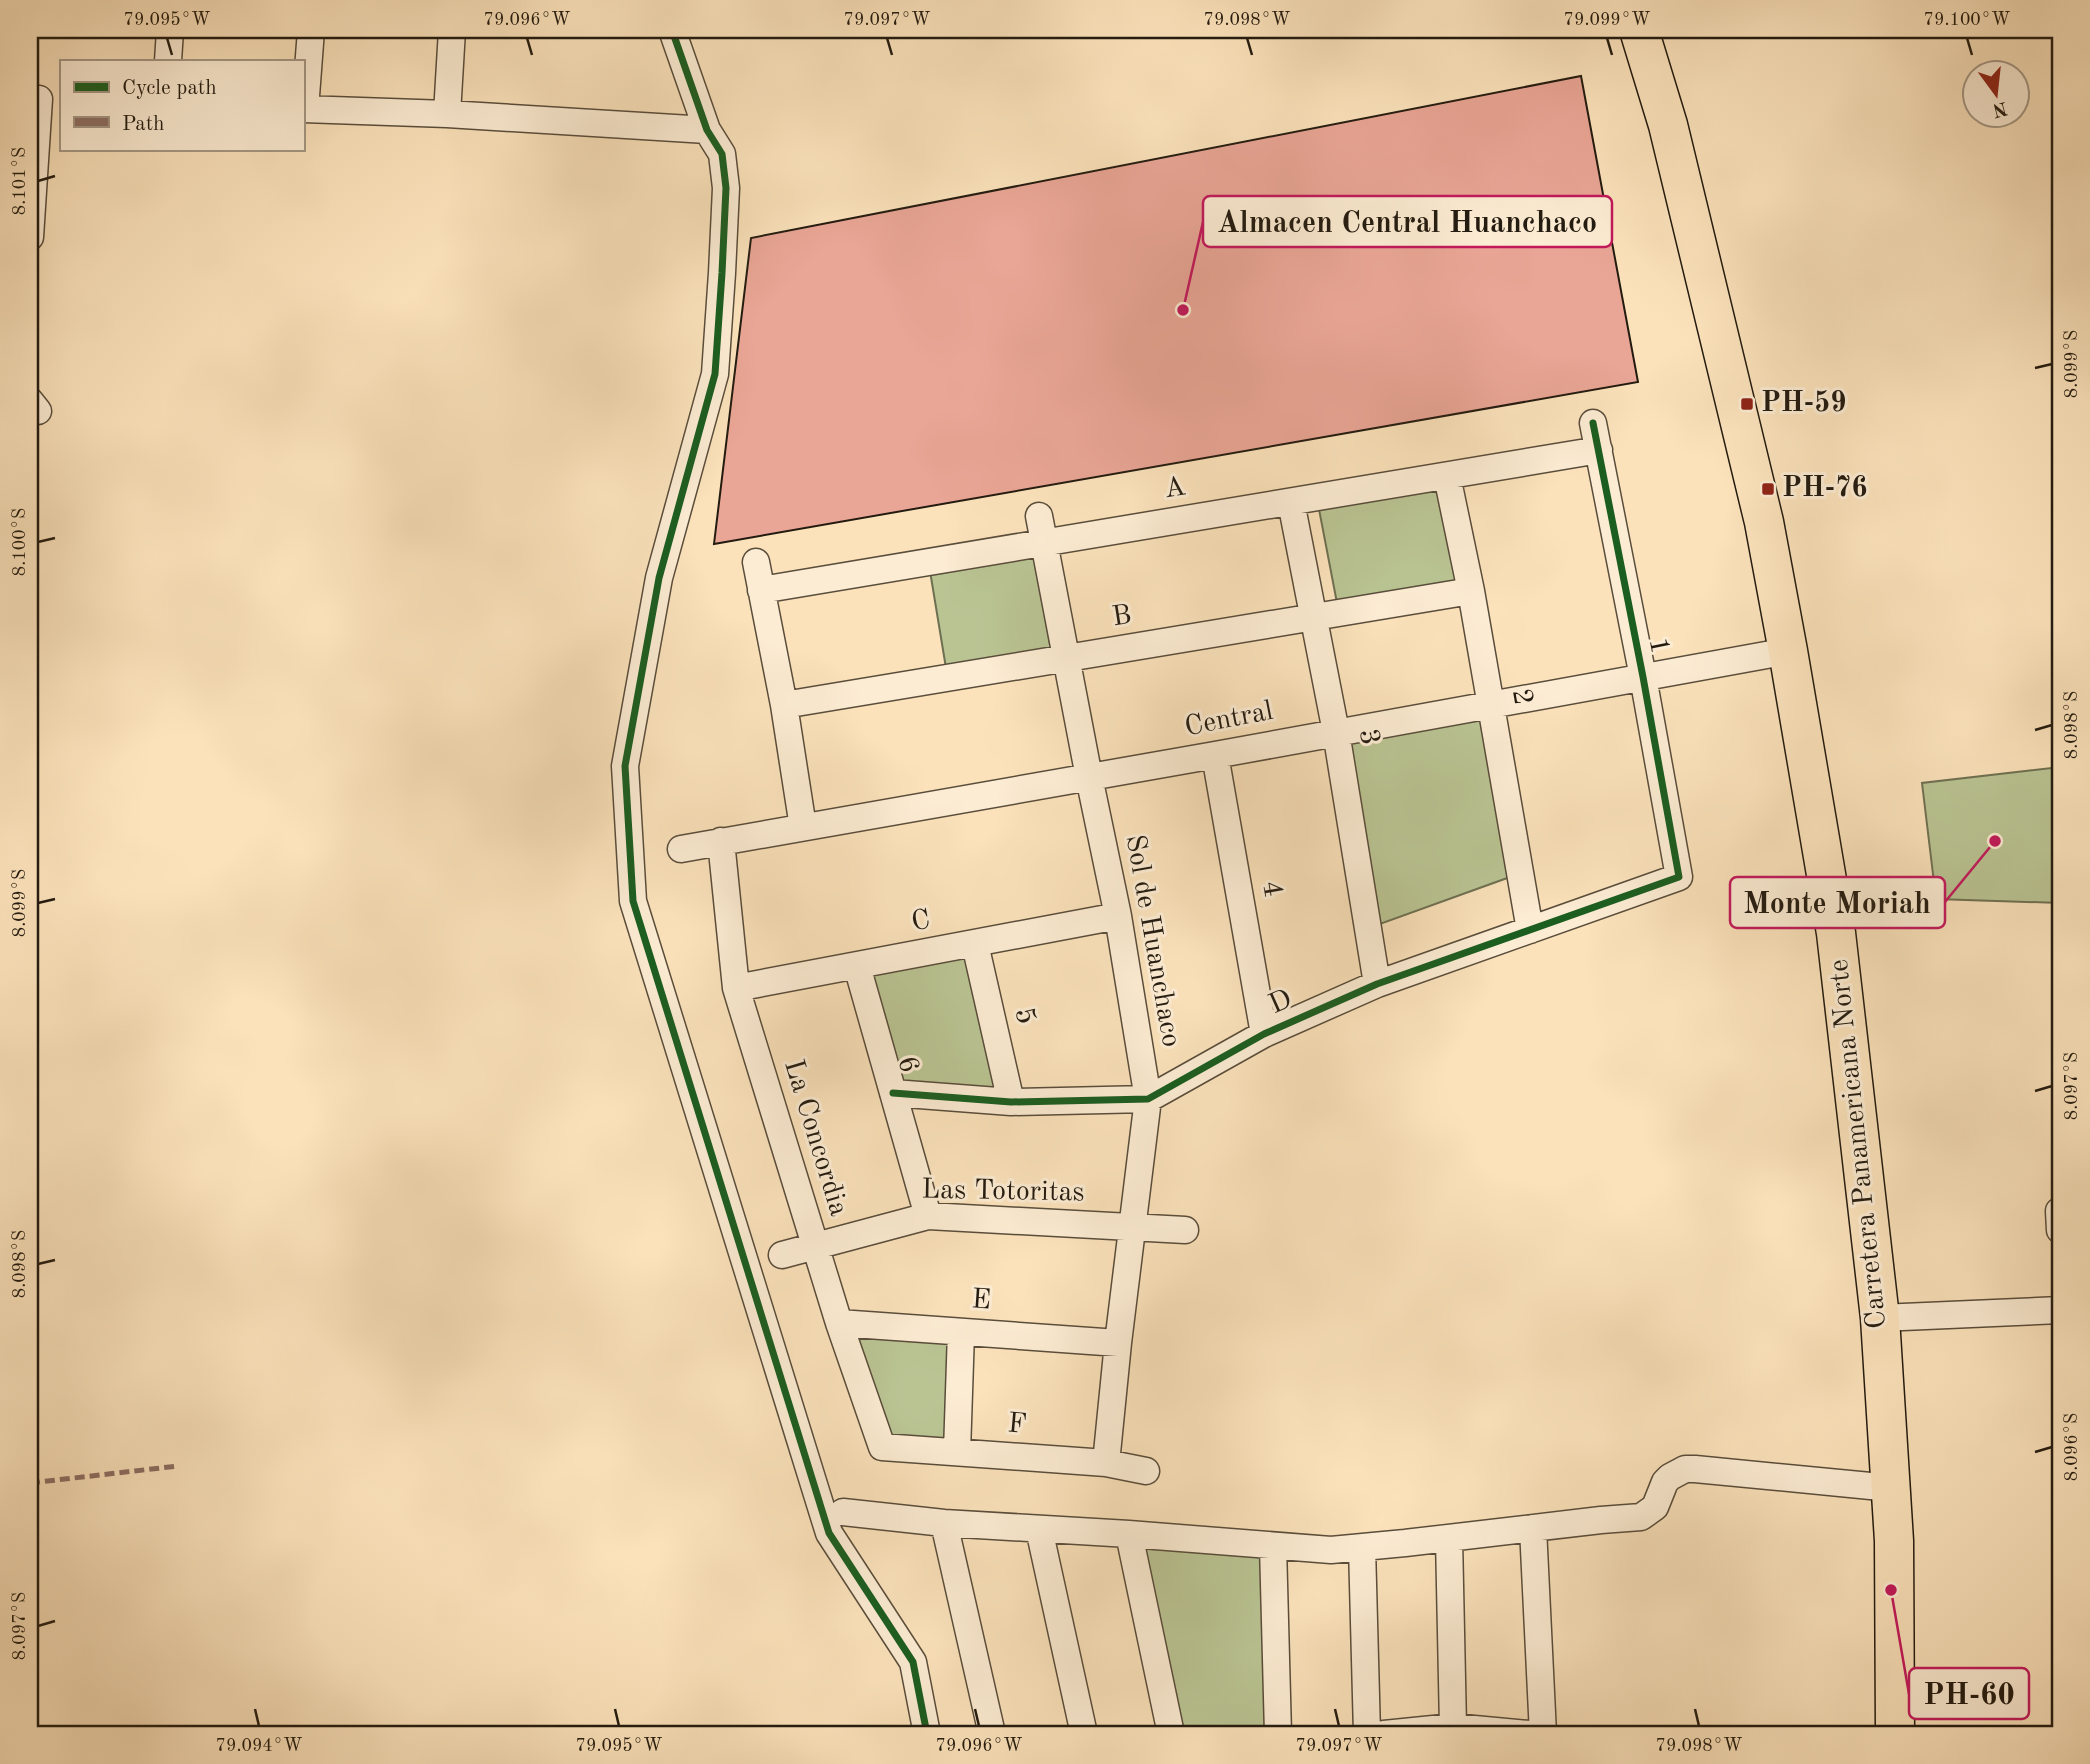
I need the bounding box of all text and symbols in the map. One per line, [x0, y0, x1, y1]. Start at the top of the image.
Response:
text: 79.095°W [124, 11, 210, 29]
text: 79.096°W [484, 11, 570, 29]
text: 79.097°W [844, 11, 930, 29]
text: 79.098°W [1204, 11, 1290, 29]
text: 79.099°W [1564, 11, 1650, 29]
text: 79.100°W [1924, 11, 2010, 29]
legend [60, 60, 304, 150]
north arrow [1960, 60, 2030, 130]
text: Cycle path [122, 78, 217, 99]
text: N [1990, 97, 2009, 119]
text: Path [122, 114, 165, 135]
text: 8.101°S [11, 147, 29, 215]
callout: Almacen Central Huanchaco [1203, 196, 1612, 247]
text: Almacen Central Huanchaco [1217, 209, 1597, 239]
text: 8.099°S [2063, 330, 2081, 398]
place label: PH-59 [1761, 390, 1847, 418]
marker: PH-59 [1739, 396, 1755, 412]
street label: A [1162, 473, 1188, 505]
place label: PH-76 [1782, 475, 1868, 503]
marker: PH-76 [1760, 481, 1776, 497]
text: 8.100°S [11, 508, 29, 576]
street label: B [1110, 602, 1134, 632]
street label: 1 [1643, 635, 1673, 657]
street label: 2 [1506, 687, 1536, 707]
text: 8.098°S [2063, 691, 2081, 759]
street label: Central [1182, 698, 1276, 742]
street label: 3 [1353, 727, 1383, 747]
street label: Sol de Huanchaco [1120, 833, 1184, 1049]
text: 8.099°S [11, 869, 29, 937]
callout: Monte Moriah [1730, 877, 1945, 928]
street label: 4 [1256, 879, 1286, 899]
text: Monte Moriah [1743, 890, 1931, 920]
street label: C [909, 907, 933, 937]
street label: Carretera Panamericana Norte [1826, 958, 1892, 1330]
street label: D [1265, 986, 1297, 1020]
street label: 5 [1009, 1005, 1039, 1027]
text: 8.097°S [2063, 1052, 2081, 1120]
street label: 6 [891, 1053, 923, 1077]
street label: La Concordia [778, 1057, 852, 1220]
street label: Las Totoritas [921, 1177, 1085, 1207]
text: 8.098°S [11, 1230, 29, 1298]
street label: E [970, 1286, 992, 1316]
street label: F [1006, 1410, 1028, 1440]
text: 8.096°S [2063, 1413, 2081, 1481]
text: 8.097°S [11, 1592, 29, 1660]
callout: PH-60 [1909, 1668, 2029, 1719]
text: PH-60 [1923, 1681, 2015, 1711]
text: 79.094°W [216, 1737, 302, 1755]
text: 79.095°W [576, 1737, 662, 1755]
text: 79.096°W [936, 1737, 1022, 1755]
text: 79.097°W [1296, 1737, 1382, 1755]
text: 79.098°W [1656, 1737, 1742, 1755]

